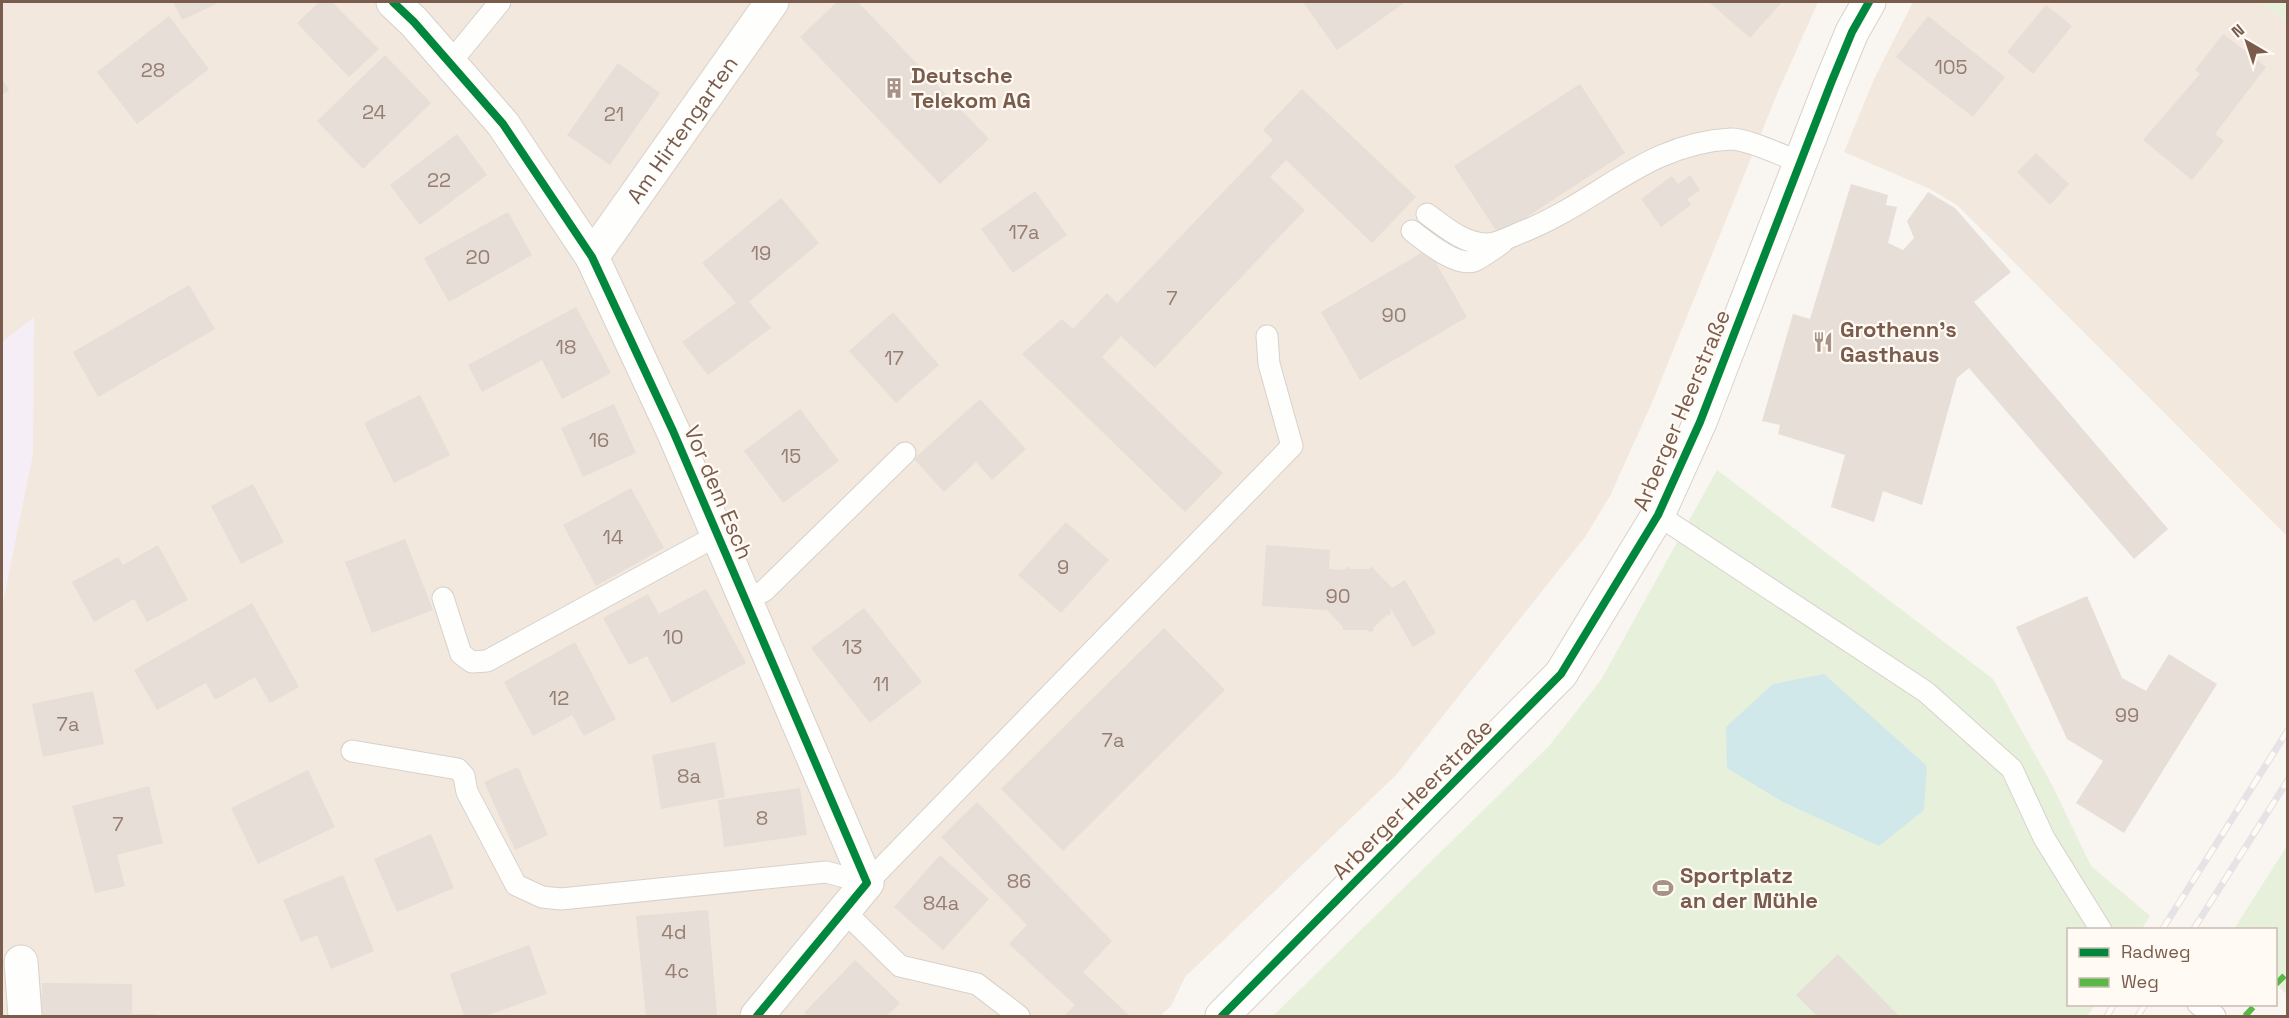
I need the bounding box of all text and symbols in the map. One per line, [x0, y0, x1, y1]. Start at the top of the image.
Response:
north arrow [2217, 12, 2277, 72]
text: N [2227, 19, 2249, 42]
street label: Am Hirtengarten [620, 50, 744, 209]
house number: 105 [1934, 54, 1968, 80]
house number: 28 [141, 57, 165, 83]
place label: Deutsche Telekom AG [911, 61, 1031, 114]
building icon: Deutsche Telekom AG [882, 76, 906, 100]
house number: 24 [362, 99, 386, 125]
house number: 21 [604, 101, 624, 127]
house number: 22 [427, 167, 451, 193]
house number: 17a [1008, 219, 1040, 245]
house number: 19 [751, 240, 771, 266]
house number: 20 [466, 244, 490, 270]
house number: 7 [1166, 285, 1178, 311]
house number: 90 [1381, 302, 1407, 328]
street label: Arberger Heerstraße [1626, 305, 1736, 515]
place label: Grothenn's Gasthaus [1840, 315, 1957, 368]
restaurant icon: Grothenn's Gasthaus [1811, 330, 1835, 354]
house number: 18 [556, 334, 576, 360]
house number: 17 [884, 345, 904, 371]
street label: Vor dem Esch [678, 421, 760, 563]
house number: 16 [589, 427, 609, 453]
house number: 15 [781, 443, 801, 469]
house number: 14 [603, 524, 623, 550]
house number: 9 [1057, 554, 1069, 580]
house number: 90 [1325, 583, 1351, 609]
house number: 10 [662, 624, 684, 650]
house number: 13 [842, 634, 862, 660]
house number: 11 [873, 671, 889, 697]
house number: 12 [549, 685, 569, 711]
house number: 99 [2115, 702, 2139, 728]
house number: 7a [57, 711, 79, 737]
street label: Arberger Heerstraße [1326, 713, 1498, 885]
house number: 7a [1102, 727, 1124, 753]
house number: 8a [677, 763, 701, 789]
house number: 8 [756, 805, 768, 831]
house number: 7 [112, 811, 124, 837]
place label: Sportplatz an der Mühle [1680, 861, 1818, 914]
house number: 86 [1007, 868, 1031, 894]
sports icon: Sportplatz an der Mühle [1651, 876, 1675, 900]
house number: 84a [923, 890, 959, 916]
house number: 4d [661, 919, 687, 945]
legend [2067, 928, 2277, 1006]
text: Radweg [2121, 940, 2191, 963]
house number: 4c [665, 958, 689, 984]
text: Weg [2121, 970, 2159, 993]

